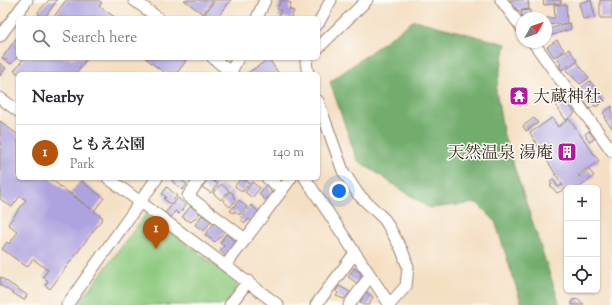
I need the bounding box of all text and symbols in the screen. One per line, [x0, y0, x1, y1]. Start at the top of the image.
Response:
north arrow [516, 12, 552, 48]
search box [16, 16, 320, 60]
icon: search [30, 27, 52, 49]
text: Search here [62, 28, 137, 49]
temple icon: 大蔵神社 [508, 85, 530, 107]
text: Nearby [32, 86, 84, 110]
place label: 大蔵神社 [533, 86, 601, 110]
text: ともえ公園 [70, 135, 145, 156]
building icon: 天然温泉 湯庵 [556, 141, 578, 163]
place label: 天然温泉 湯庵 [447, 142, 553, 166]
text: 1 [43, 144, 47, 162]
text: 140 m [273, 144, 304, 162]
text: Park [70, 156, 95, 174]
your location [329, 181, 349, 201]
map controls [564, 185, 600, 293]
button: + [564, 185, 600, 221]
pin: 1 [143, 216, 169, 249]
button: − [564, 221, 600, 257]
button: locate [564, 257, 600, 293]

